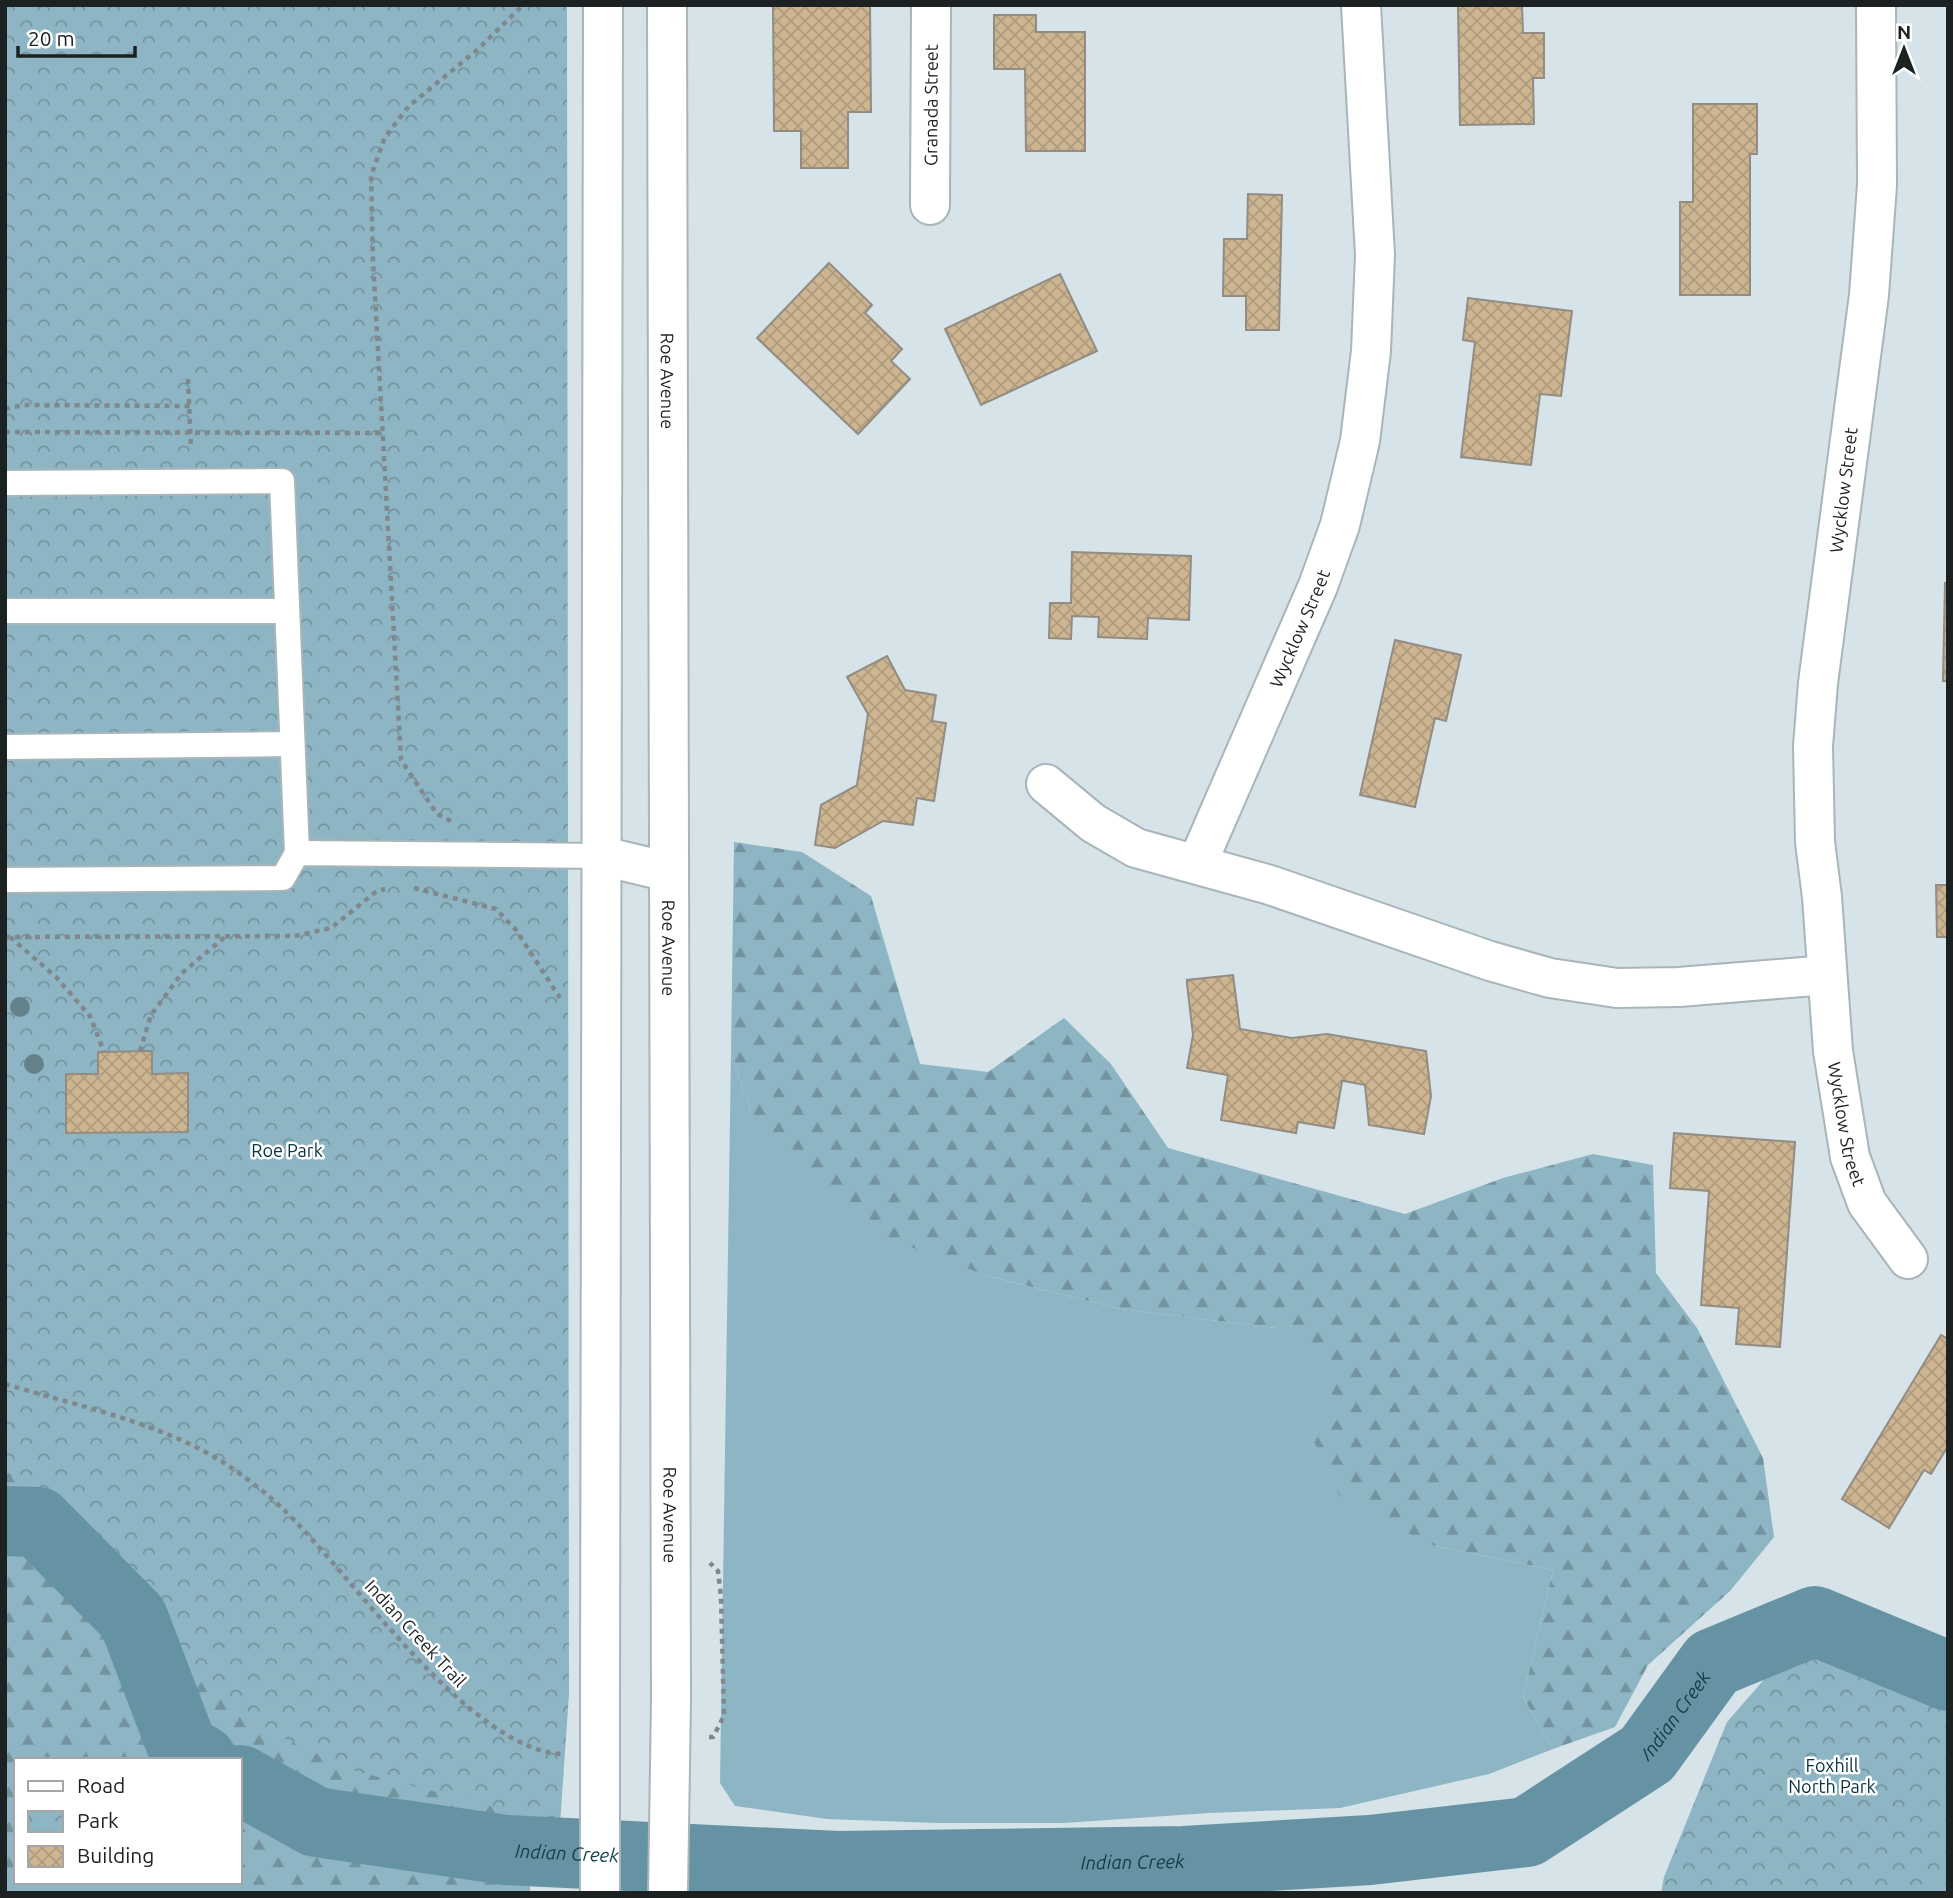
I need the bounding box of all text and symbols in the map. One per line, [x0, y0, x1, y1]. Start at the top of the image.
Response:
scale bar [18, 14, 135, 58]
north arrow [1869, 14, 1939, 84]
text: N [1897, 21, 1911, 43]
text: 20 m [28, 26, 75, 50]
street label: Granada Street [920, 44, 941, 166]
street label: Roe Avenue [658, 333, 678, 429]
street label: Wycklow Street [1825, 426, 1861, 554]
street label: Wycklow Street [1265, 567, 1333, 690]
street label: Roe Avenue [659, 900, 679, 996]
street label: Wycklow Street [1825, 1060, 1870, 1189]
park label: Roe Park [251, 1140, 323, 1160]
street label: Roe Avenue [660, 1467, 681, 1563]
street label: Indian Creek Trail [361, 1575, 471, 1691]
water label: Indian Creek [1638, 1666, 1715, 1765]
park label: Foxhill North Park [1788, 1755, 1876, 1796]
legend [14, 1758, 242, 1884]
text: Road [77, 1773, 125, 1797]
text: Park [77, 1808, 119, 1832]
water label: Indian Creek [515, 1839, 620, 1866]
text: Building [77, 1843, 154, 1867]
water label: Indian Creek [1080, 1850, 1185, 1873]

